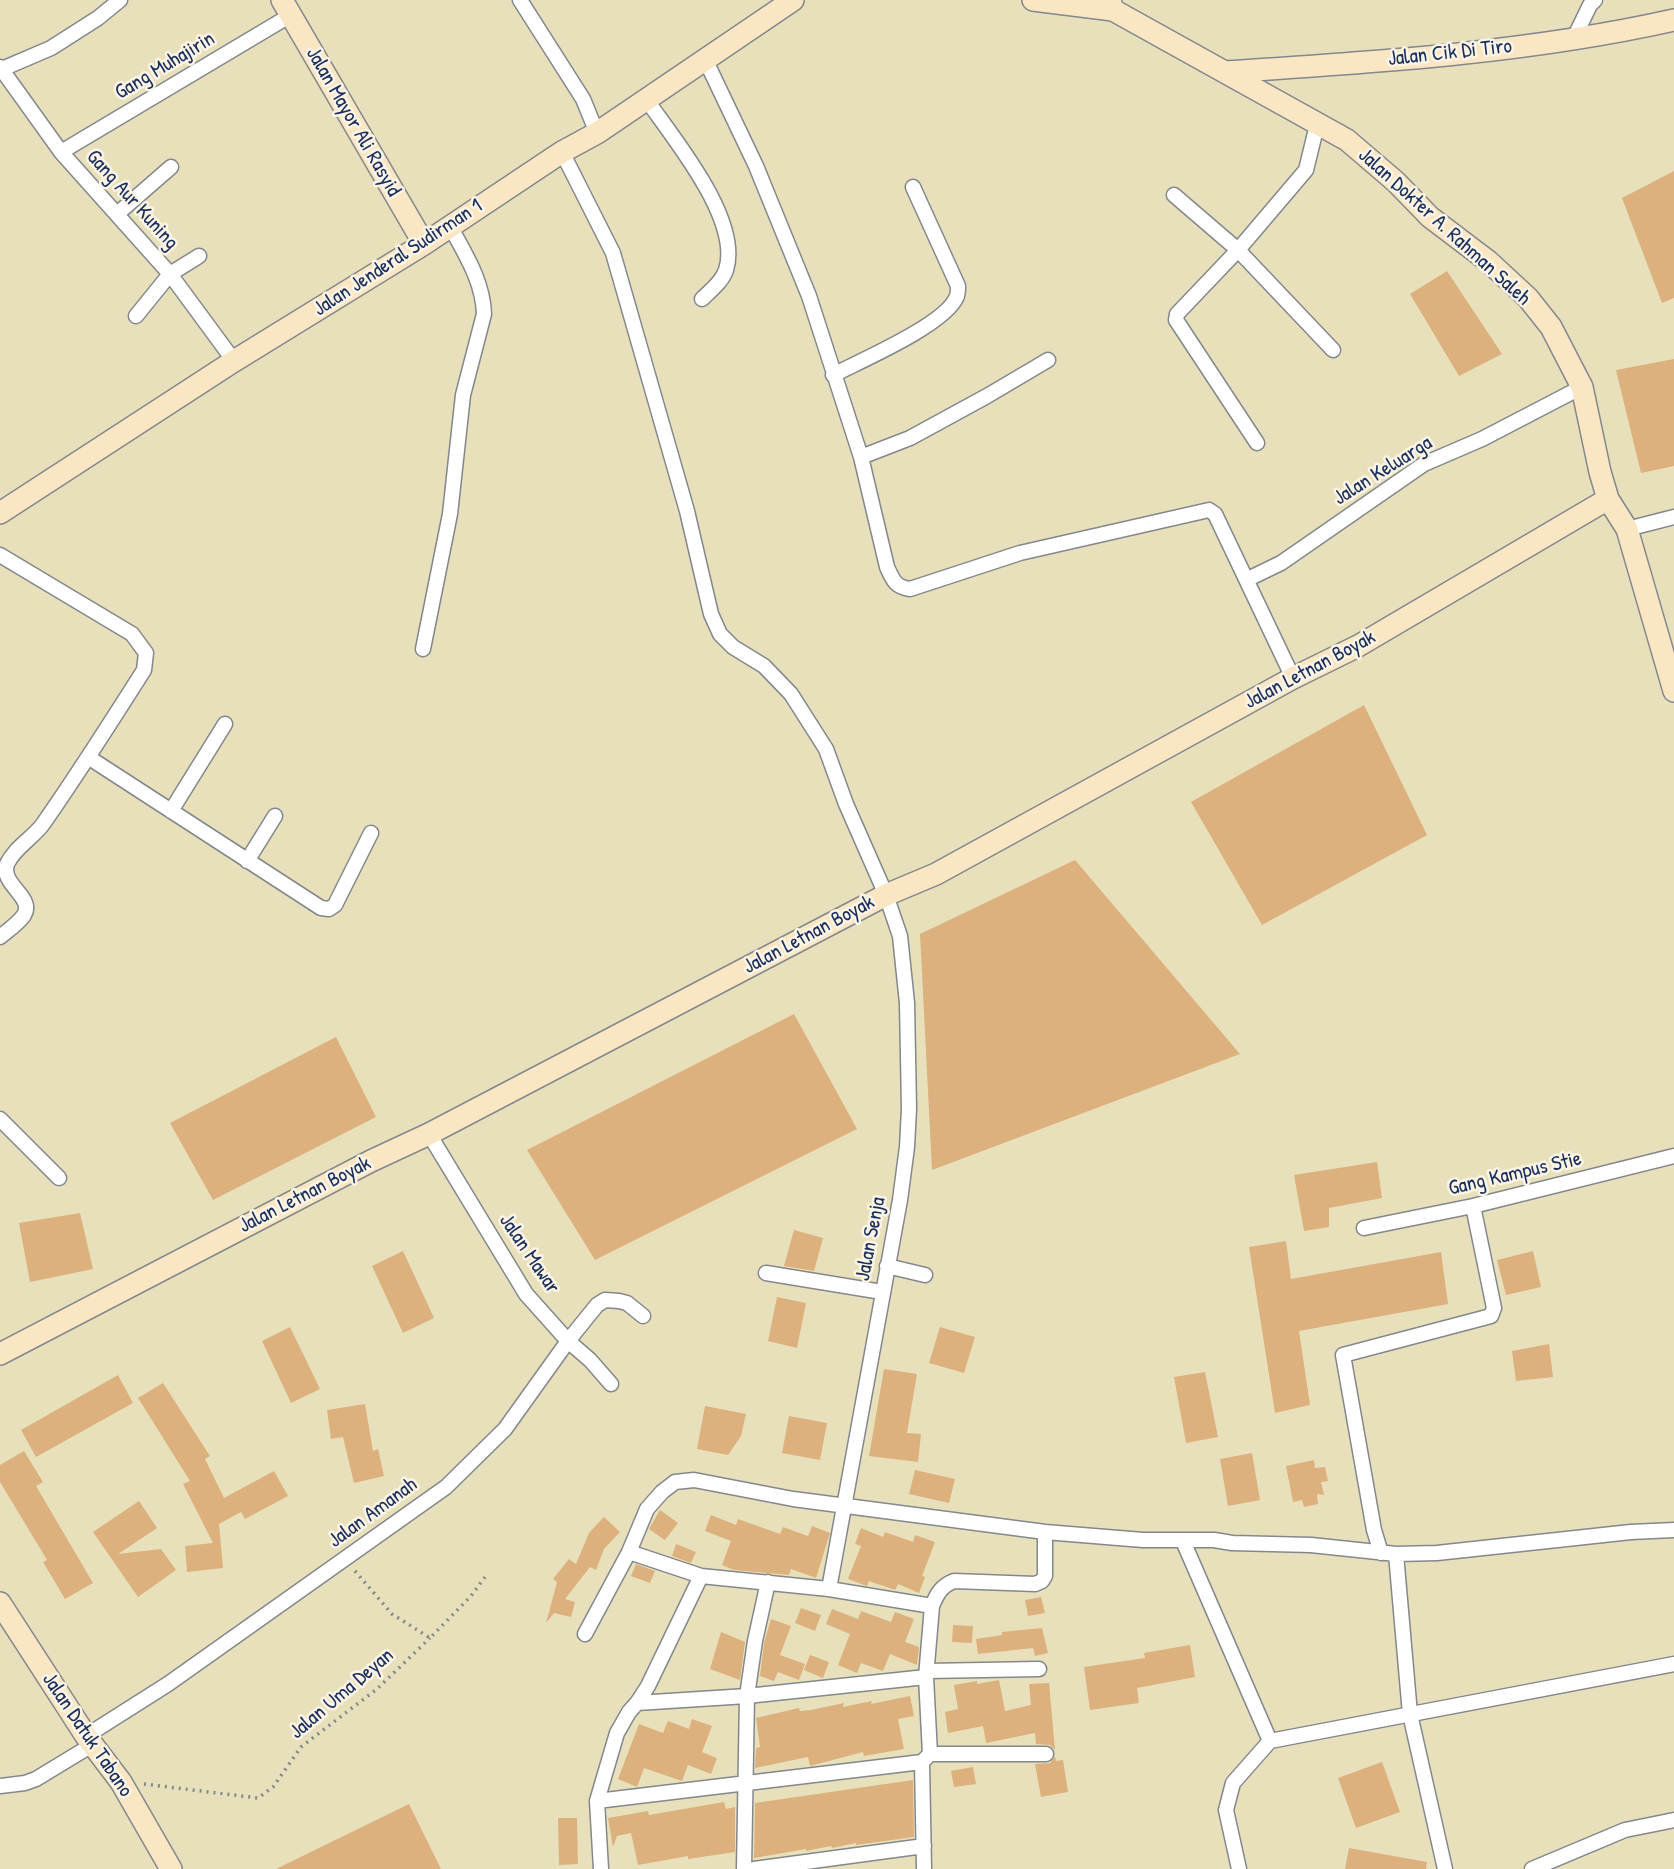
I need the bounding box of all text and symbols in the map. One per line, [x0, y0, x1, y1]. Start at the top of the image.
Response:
street label: Gang Muhajirin [111, 26, 219, 106]
street label: Jalan Cik Di Tiro [1387, 34, 1513, 72]
street label: Jalan Mayor Ali Rasyid [300, 43, 406, 201]
street label: Jalan Dokter A. Rahman Saleh [1353, 143, 1535, 311]
street label: Gang Aur Kuning [80, 145, 184, 255]
street label: Jalan Jenderal Sudirman 1 [309, 194, 487, 322]
street label: Jalan Keluarga [1329, 431, 1437, 511]
street label: Jalan Letnan Boyak [1240, 625, 1380, 715]
street label: Jalan Letnan Boyak [739, 890, 879, 980]
street label: Gang Kampus Stie [1446, 1146, 1584, 1202]
street label: Jalan Letnan Boyak [235, 1151, 375, 1239]
street label: Jalan Senja [851, 1195, 891, 1283]
street label: Jalan Mawar [493, 1209, 565, 1299]
street label: Jalan Amanah [324, 1472, 422, 1554]
street label: Jalan Uma Deyan [285, 1643, 399, 1745]
street label: Jalan Datuk Tabano [36, 1668, 138, 1802]

